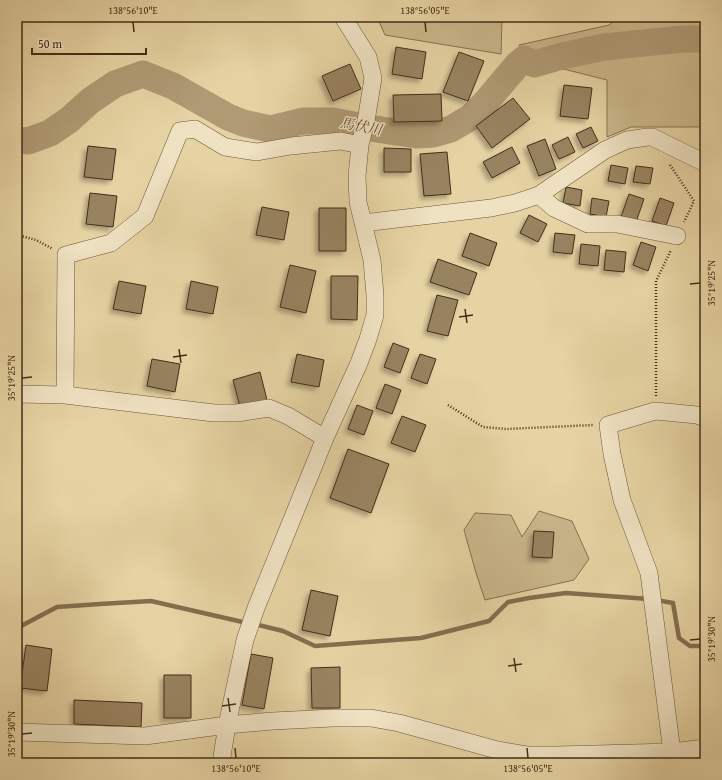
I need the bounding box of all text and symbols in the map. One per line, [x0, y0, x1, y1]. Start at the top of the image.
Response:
text: 138°56'10"E [108, 3, 158, 18]
text: 138°56'05"E [400, 3, 450, 18]
scale bar [32, 30, 146, 56]
text: 50 m [38, 35, 62, 52]
water label: 馬伏川 [339, 113, 385, 140]
text: 35°19'25"N [704, 260, 719, 306]
text: 35°19'25"N [4, 355, 19, 401]
text: 35°19'30"N [704, 616, 719, 662]
text: 35°19'30"N [4, 711, 19, 757]
text: 138°56'10"E [211, 761, 261, 776]
text: 138°56'05"E [503, 761, 553, 776]

